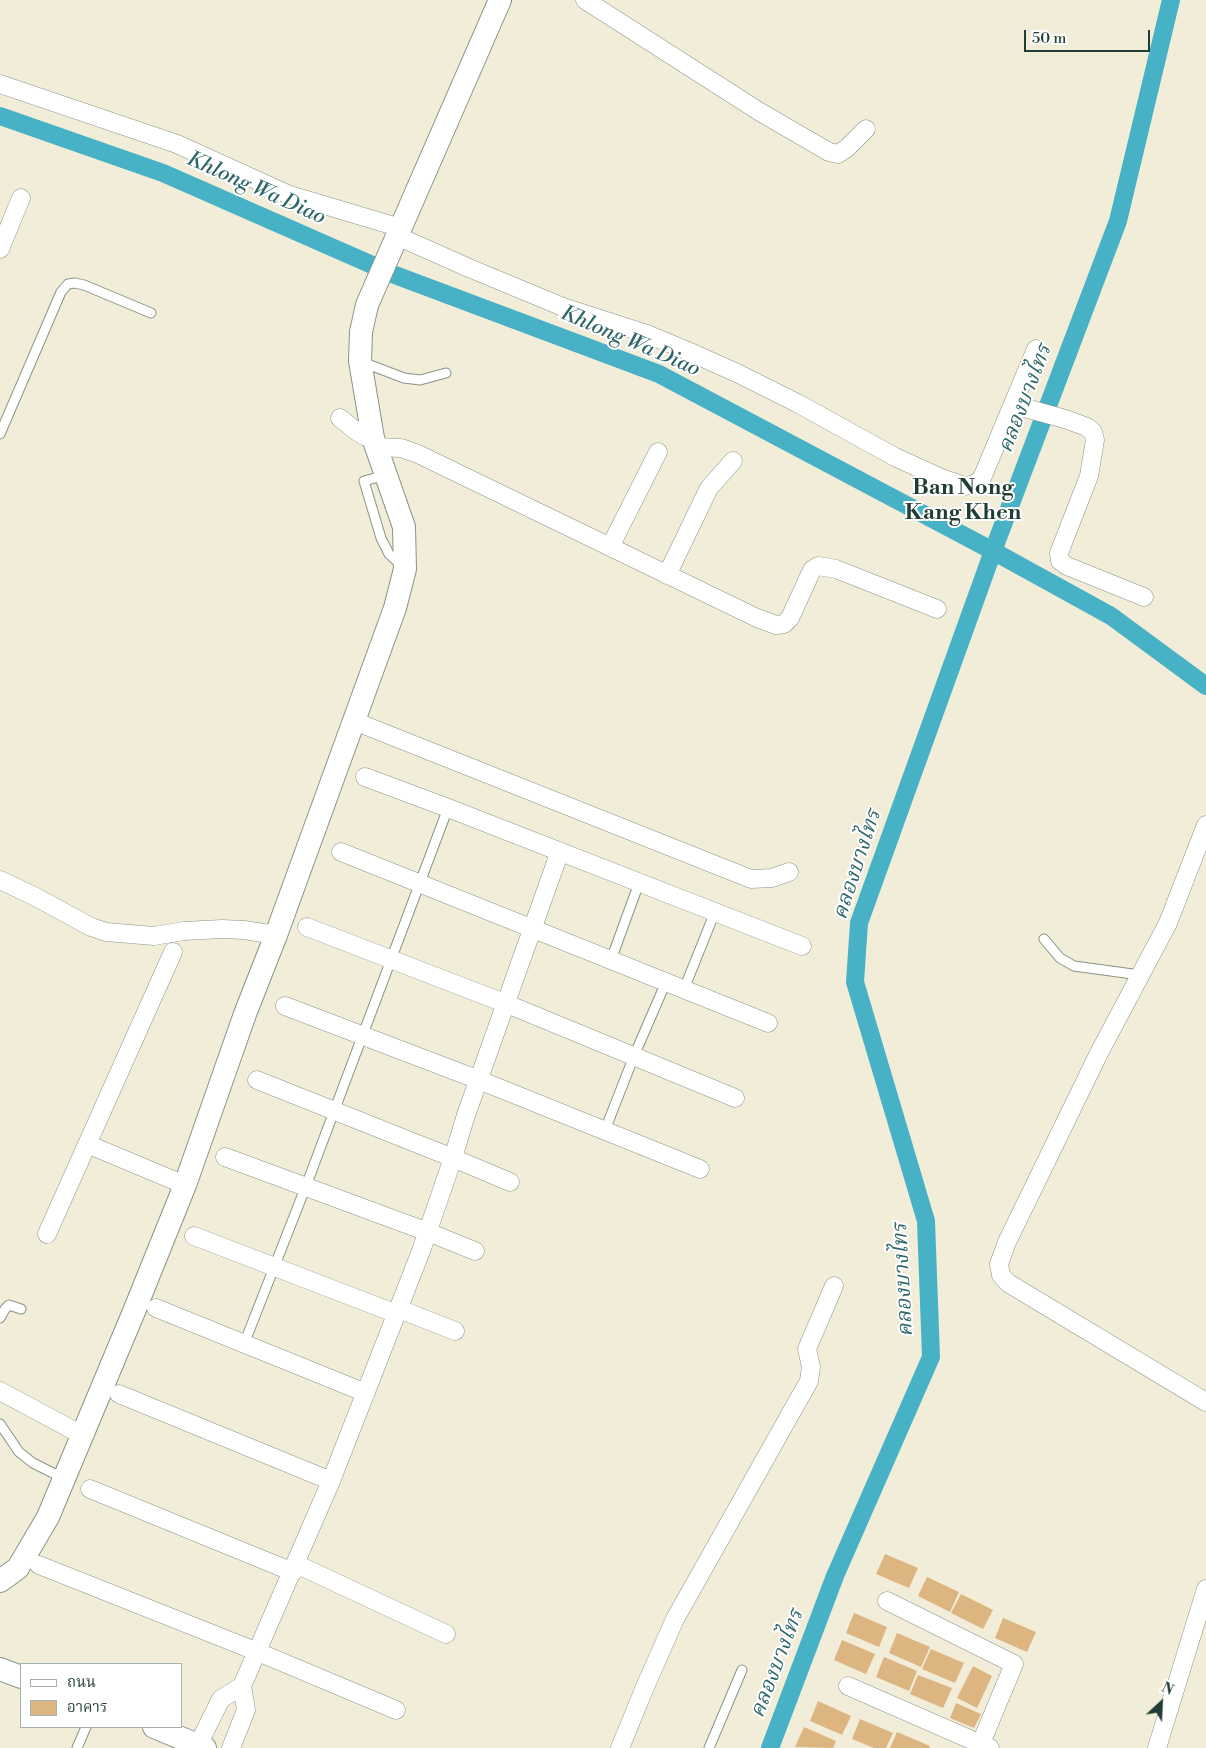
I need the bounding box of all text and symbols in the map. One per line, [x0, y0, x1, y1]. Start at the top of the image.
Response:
scale bar [1026, 20, 1152, 52]
text: 50 m [1032, 29, 1066, 48]
water label: Khlong Wa Diao [183, 147, 329, 231]
water label: Khlong Wa Diao [556, 301, 704, 383]
water label: คลองบางไทร [994, 341, 1058, 457]
district label: Ban Nong Kang Khen [905, 476, 1021, 528]
water label: คลองบางไทร [828, 807, 888, 923]
water label: คลองบางไทร [888, 1222, 920, 1338]
water label: คลองบางไทร [746, 1606, 810, 1722]
legend [20, 1663, 182, 1728]
text: ถนน [67, 1673, 96, 1692]
north arrow [1136, 1678, 1186, 1728]
text: N [1159, 1679, 1176, 1700]
text: อาคาร [67, 1698, 107, 1717]

